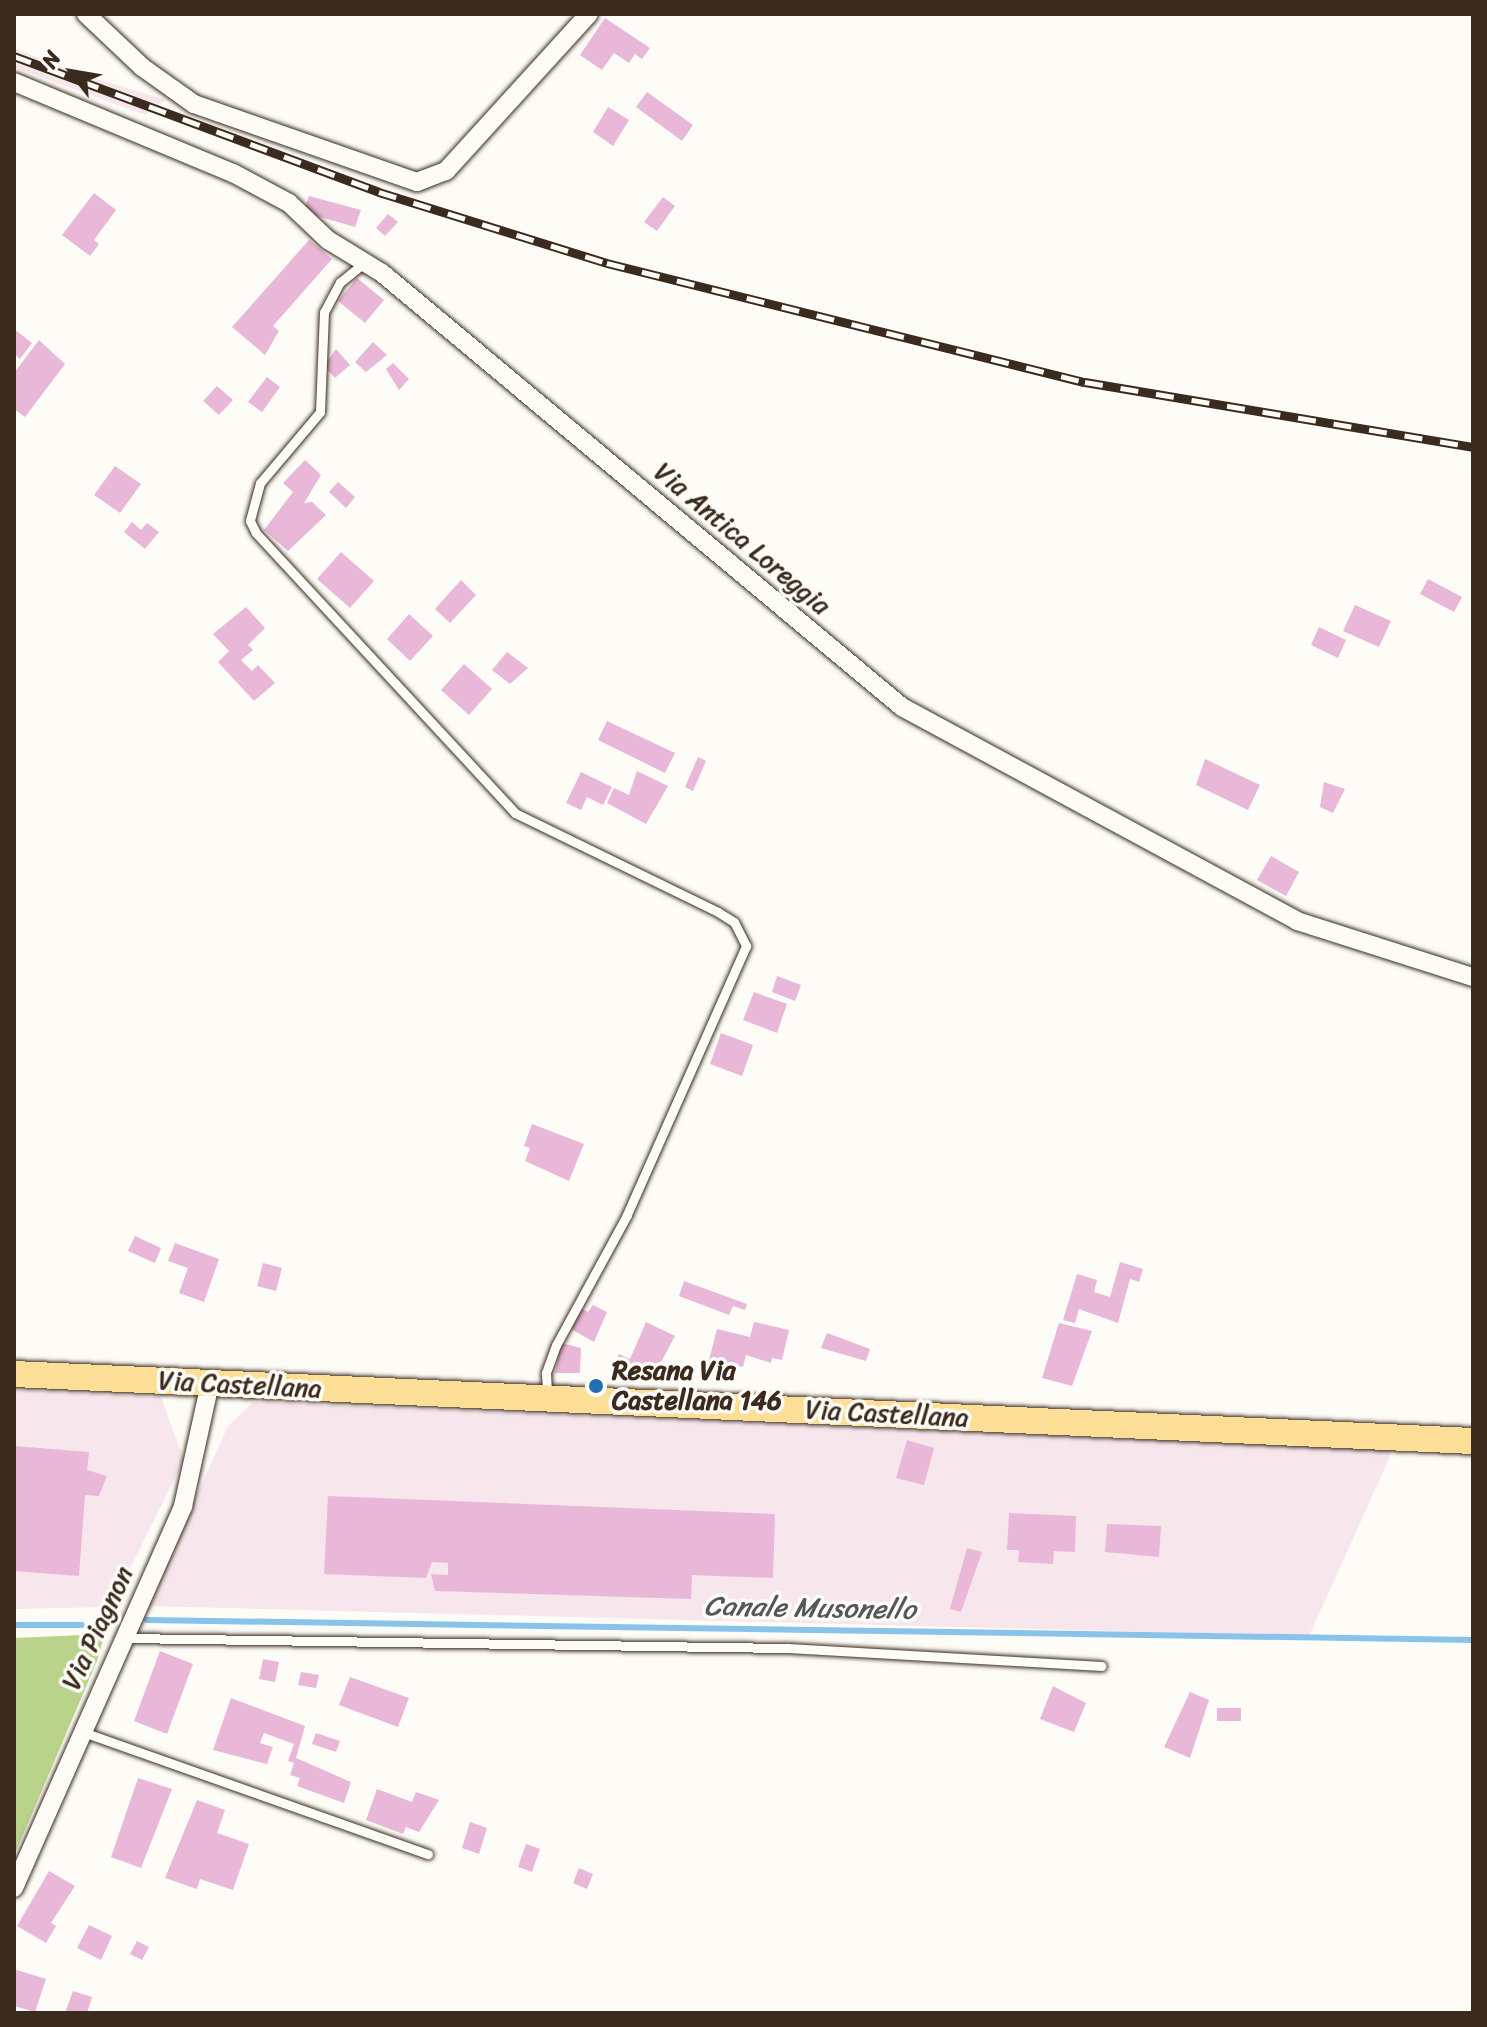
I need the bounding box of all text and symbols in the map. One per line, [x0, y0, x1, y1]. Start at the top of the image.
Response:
north arrow [32, 32, 112, 112]
text: N [30, 43, 72, 76]
street label: Via Antica Loreggia [647, 456, 837, 622]
place label: Resana Via Castellana 146 [612, 1355, 782, 1416]
street label: Via Castellana [158, 1365, 322, 1405]
marker: Resana Via Castellana 146 [587, 1377, 605, 1395]
street label: Via Castellana [805, 1394, 969, 1434]
street label: Via Piagnon [56, 1561, 140, 1695]
water label: Canale Musonello [703, 1589, 917, 1627]

